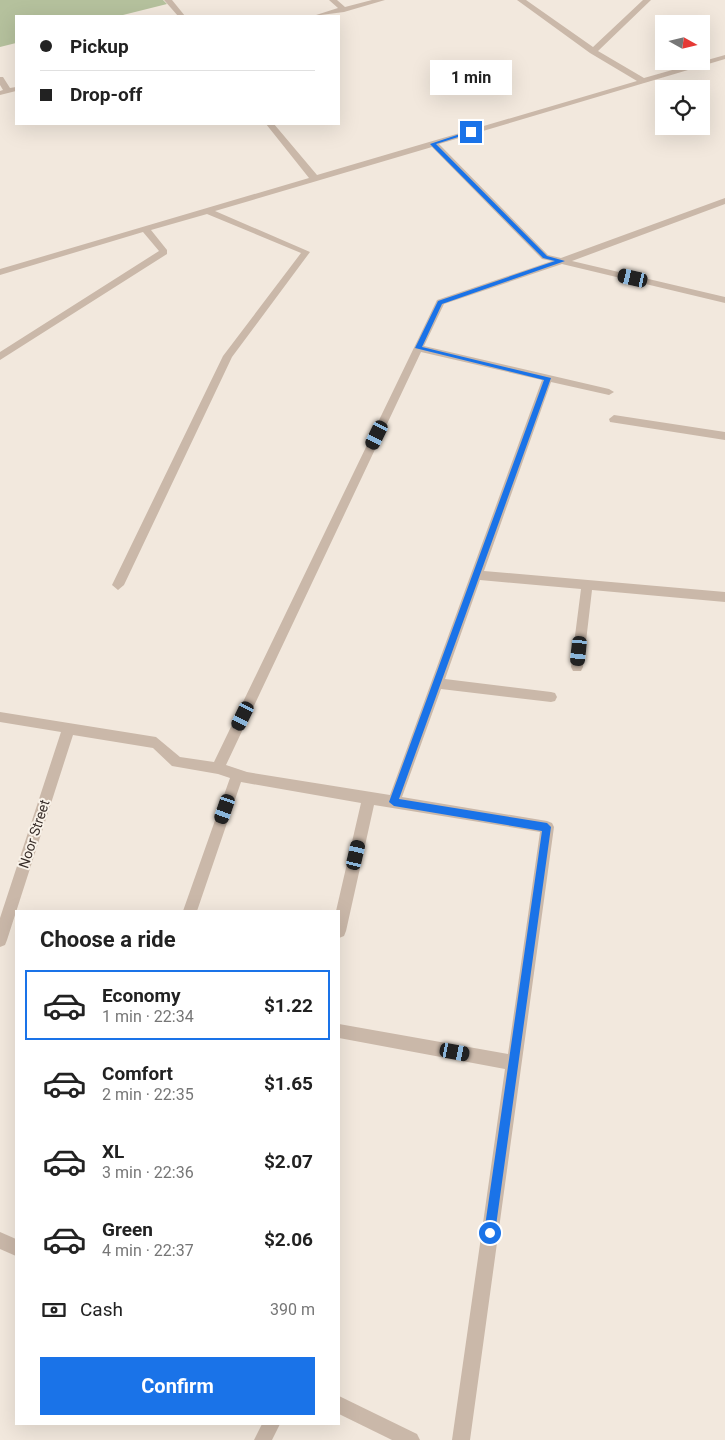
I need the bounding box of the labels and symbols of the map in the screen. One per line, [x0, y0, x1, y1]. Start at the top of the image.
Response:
north arrow [655, 15, 710, 70]
callout: 1 min [430, 59, 512, 94]
route end [460, 121, 482, 143]
car [616, 267, 649, 289]
car [363, 418, 390, 452]
car [569, 635, 588, 667]
car [229, 699, 256, 733]
car [213, 792, 236, 826]
street label: Noor Street [15, 797, 53, 870]
car [345, 839, 366, 871]
car [438, 1042, 471, 1062]
route start [479, 1222, 501, 1244]

